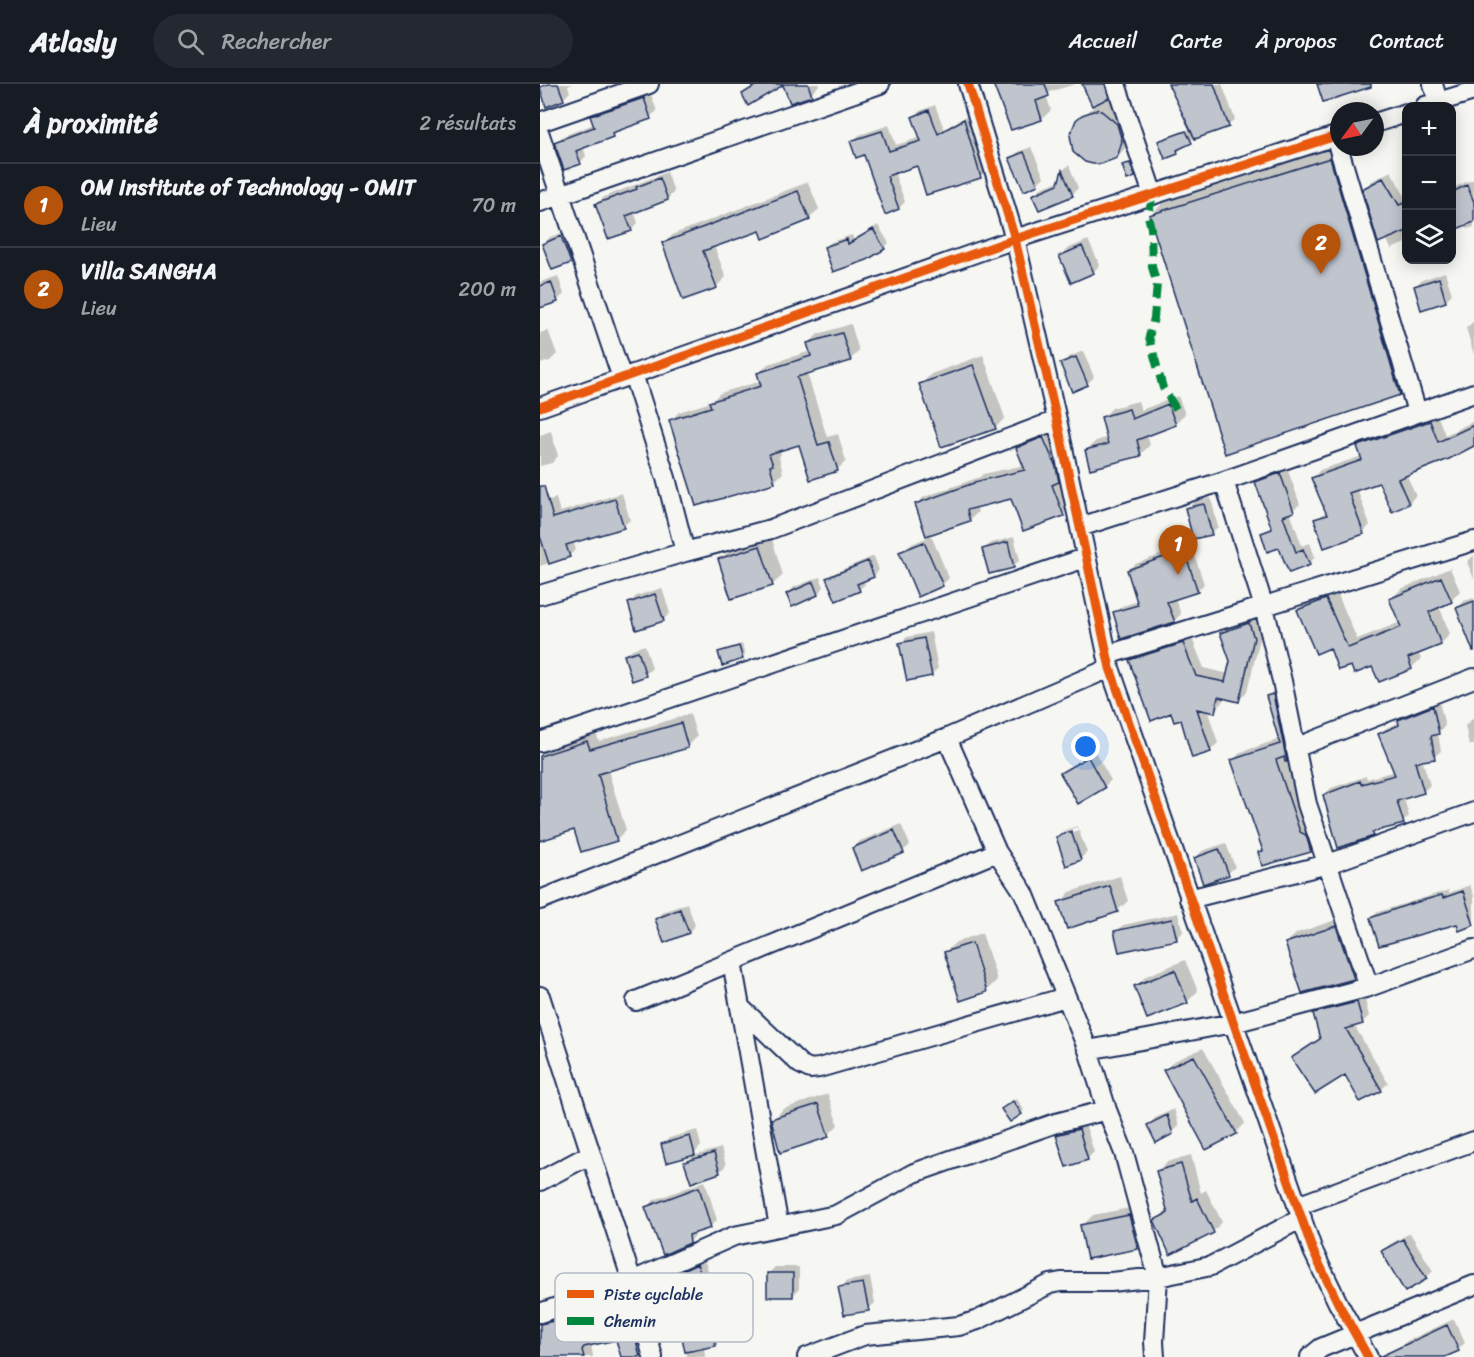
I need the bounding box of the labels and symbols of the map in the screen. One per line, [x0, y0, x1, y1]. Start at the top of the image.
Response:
north arrow [1330, 102, 1384, 156]
pin: 2 [1302, 224, 1340, 274]
pin: 1 [1158, 526, 1198, 575]
your location [1071, 732, 1100, 761]
legend [555, 1273, 753, 1342]
text: Piste cyclable [604, 1280, 703, 1309]
text: Chemin [604, 1307, 656, 1336]

